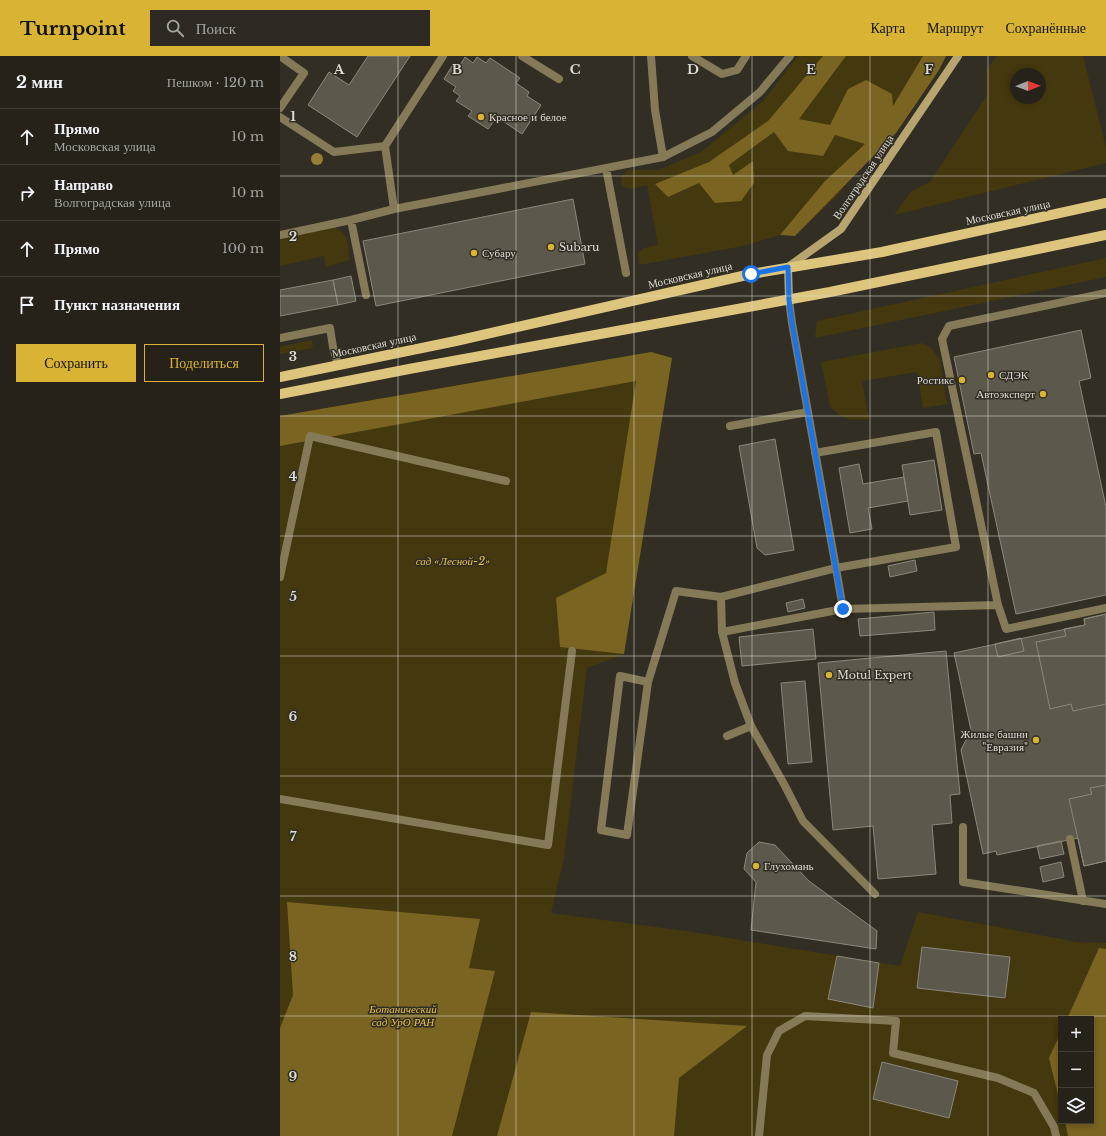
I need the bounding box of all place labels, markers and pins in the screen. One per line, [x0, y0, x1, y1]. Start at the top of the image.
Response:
place label: Красное и белое [489, 110, 567, 124]
marker: Красное и белое [476, 112, 486, 122]
place label: Subaru [559, 240, 600, 254]
marker: Subaru [546, 242, 556, 252]
place label: Субару [482, 246, 516, 260]
marker: Субару [469, 248, 479, 258]
place label: СДЭК [999, 368, 1029, 382]
marker: СДЭК [986, 370, 996, 380]
place label: Ростикс [917, 373, 954, 387]
marker: Ростикс [957, 375, 967, 385]
place label: Автоэксперт [976, 387, 1035, 401]
marker: Автоэксперт [1038, 389, 1048, 399]
place label: Motul Expert [837, 668, 913, 682]
marker: Motul Expert [824, 670, 834, 680]
place label: Жилые башни "Евразия" [961, 727, 1028, 754]
marker: Жилые башни "Евразия" [1031, 735, 1041, 745]
place label: Глухомань [764, 859, 814, 873]
marker: Глухомань [751, 861, 761, 871]

